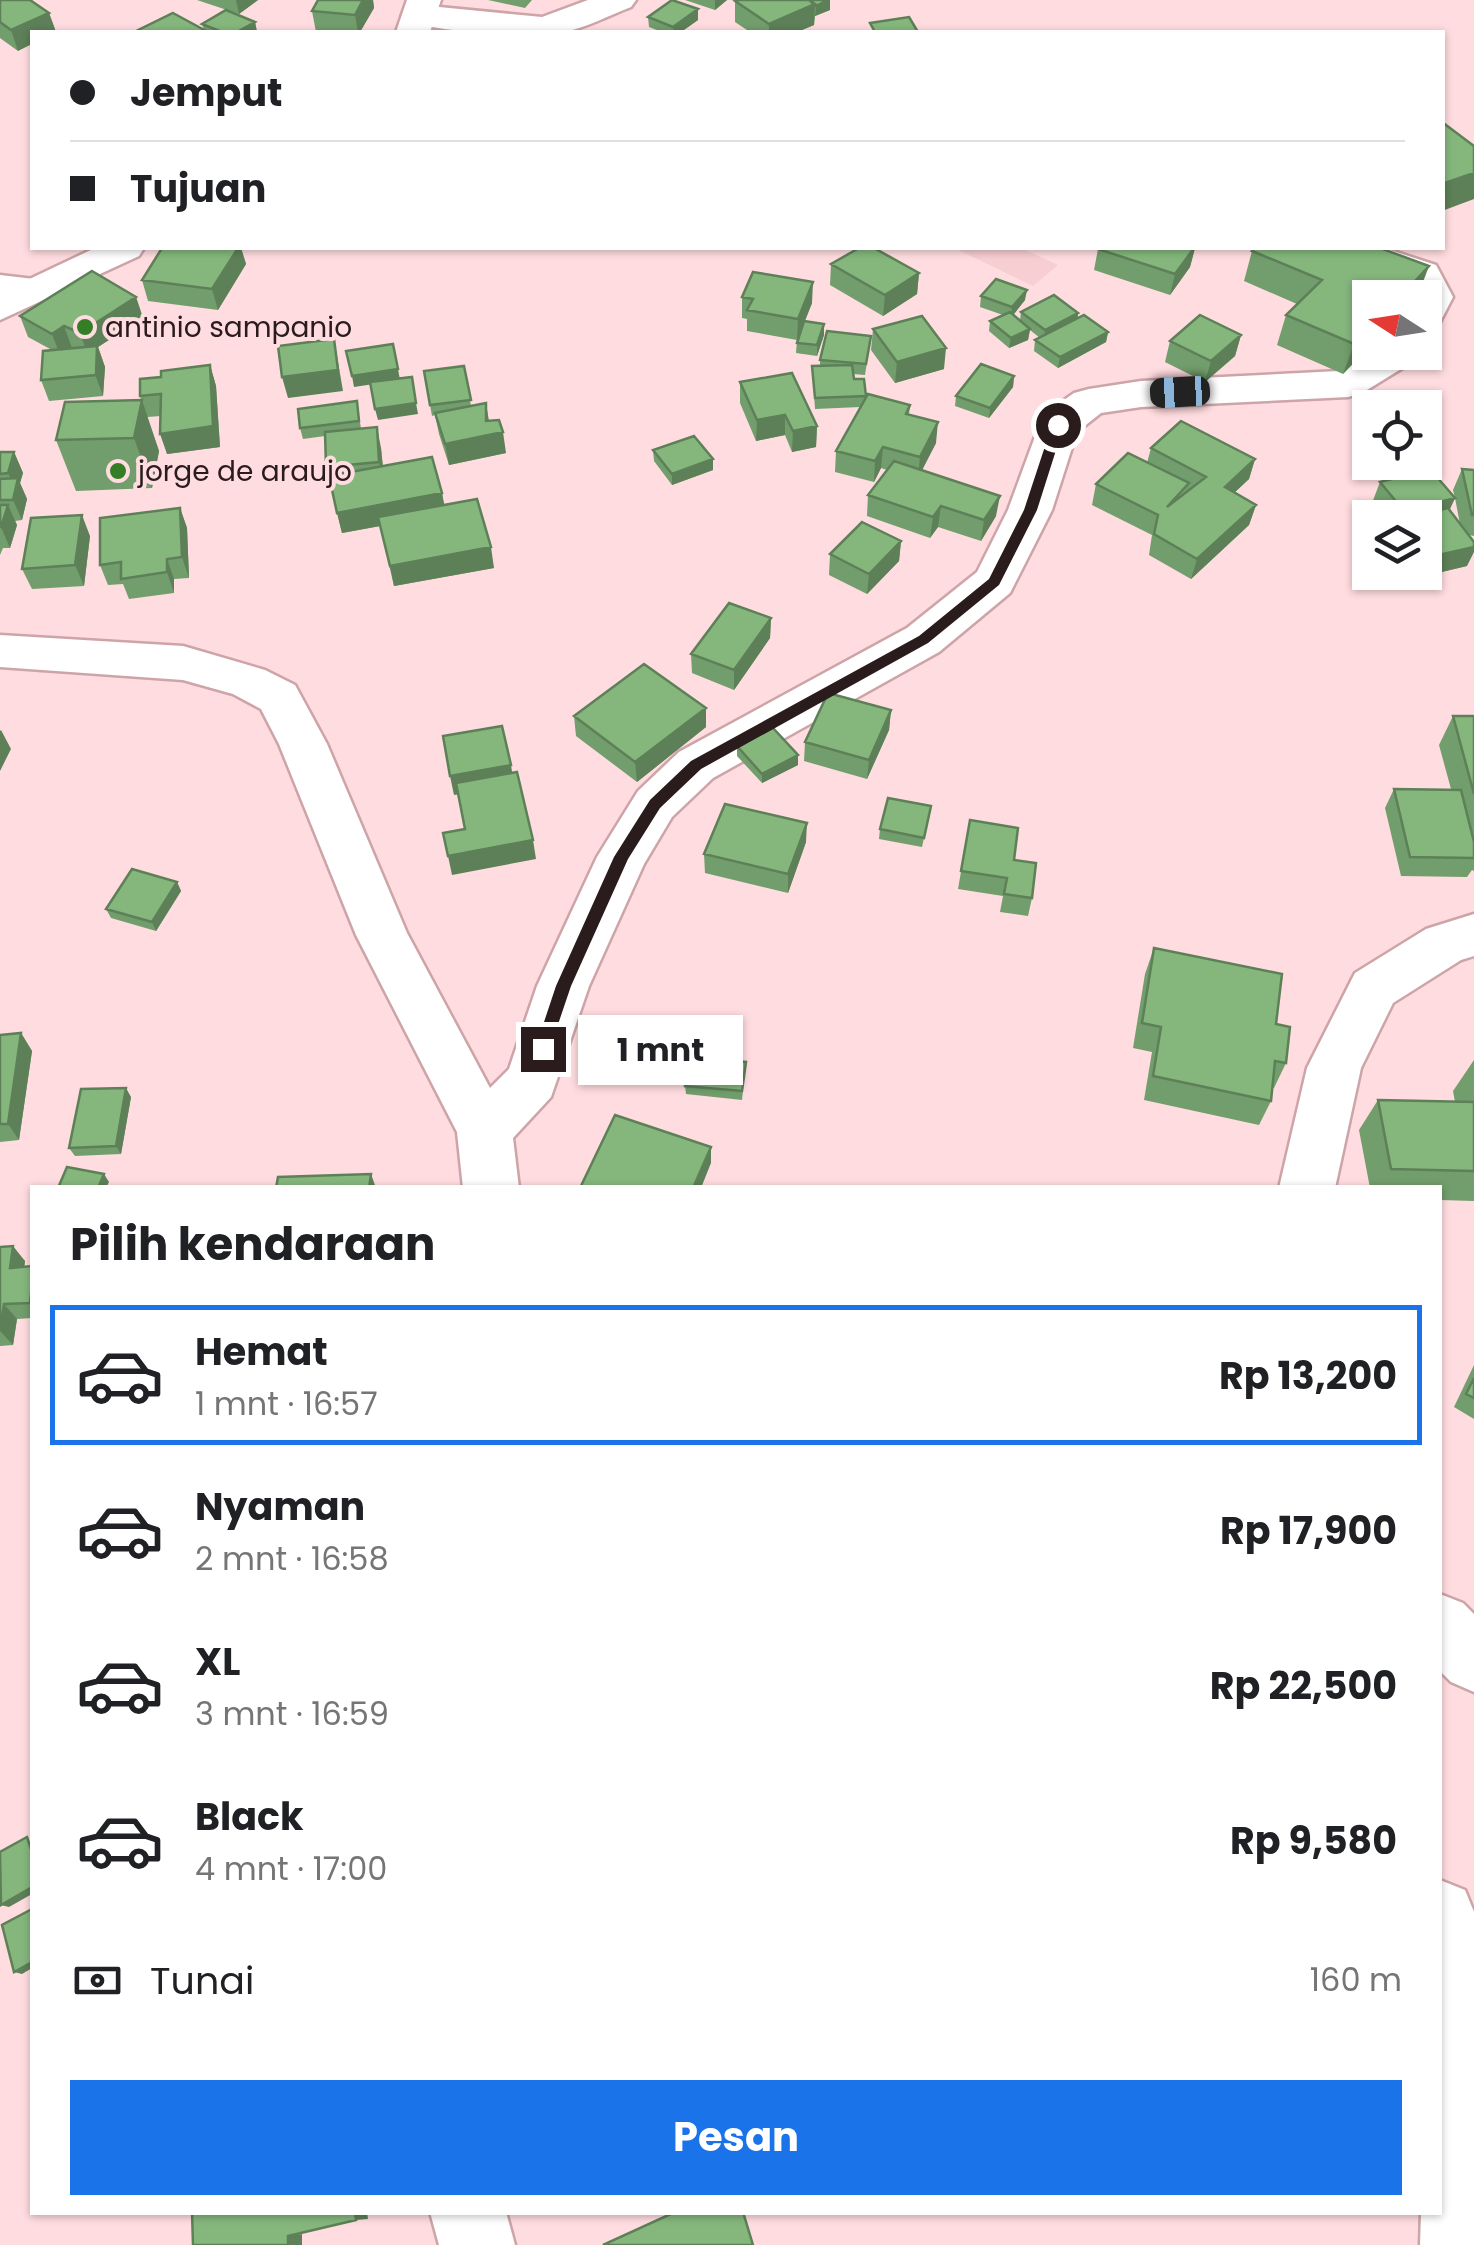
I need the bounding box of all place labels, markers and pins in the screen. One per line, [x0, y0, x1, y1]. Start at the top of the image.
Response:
place label: antinio sampanio [105, 308, 352, 347]
marker: antinio sampanio [74, 316, 96, 338]
place label: jorge de araujo [137, 452, 352, 491]
marker: jorge de araujo [107, 460, 129, 482]

